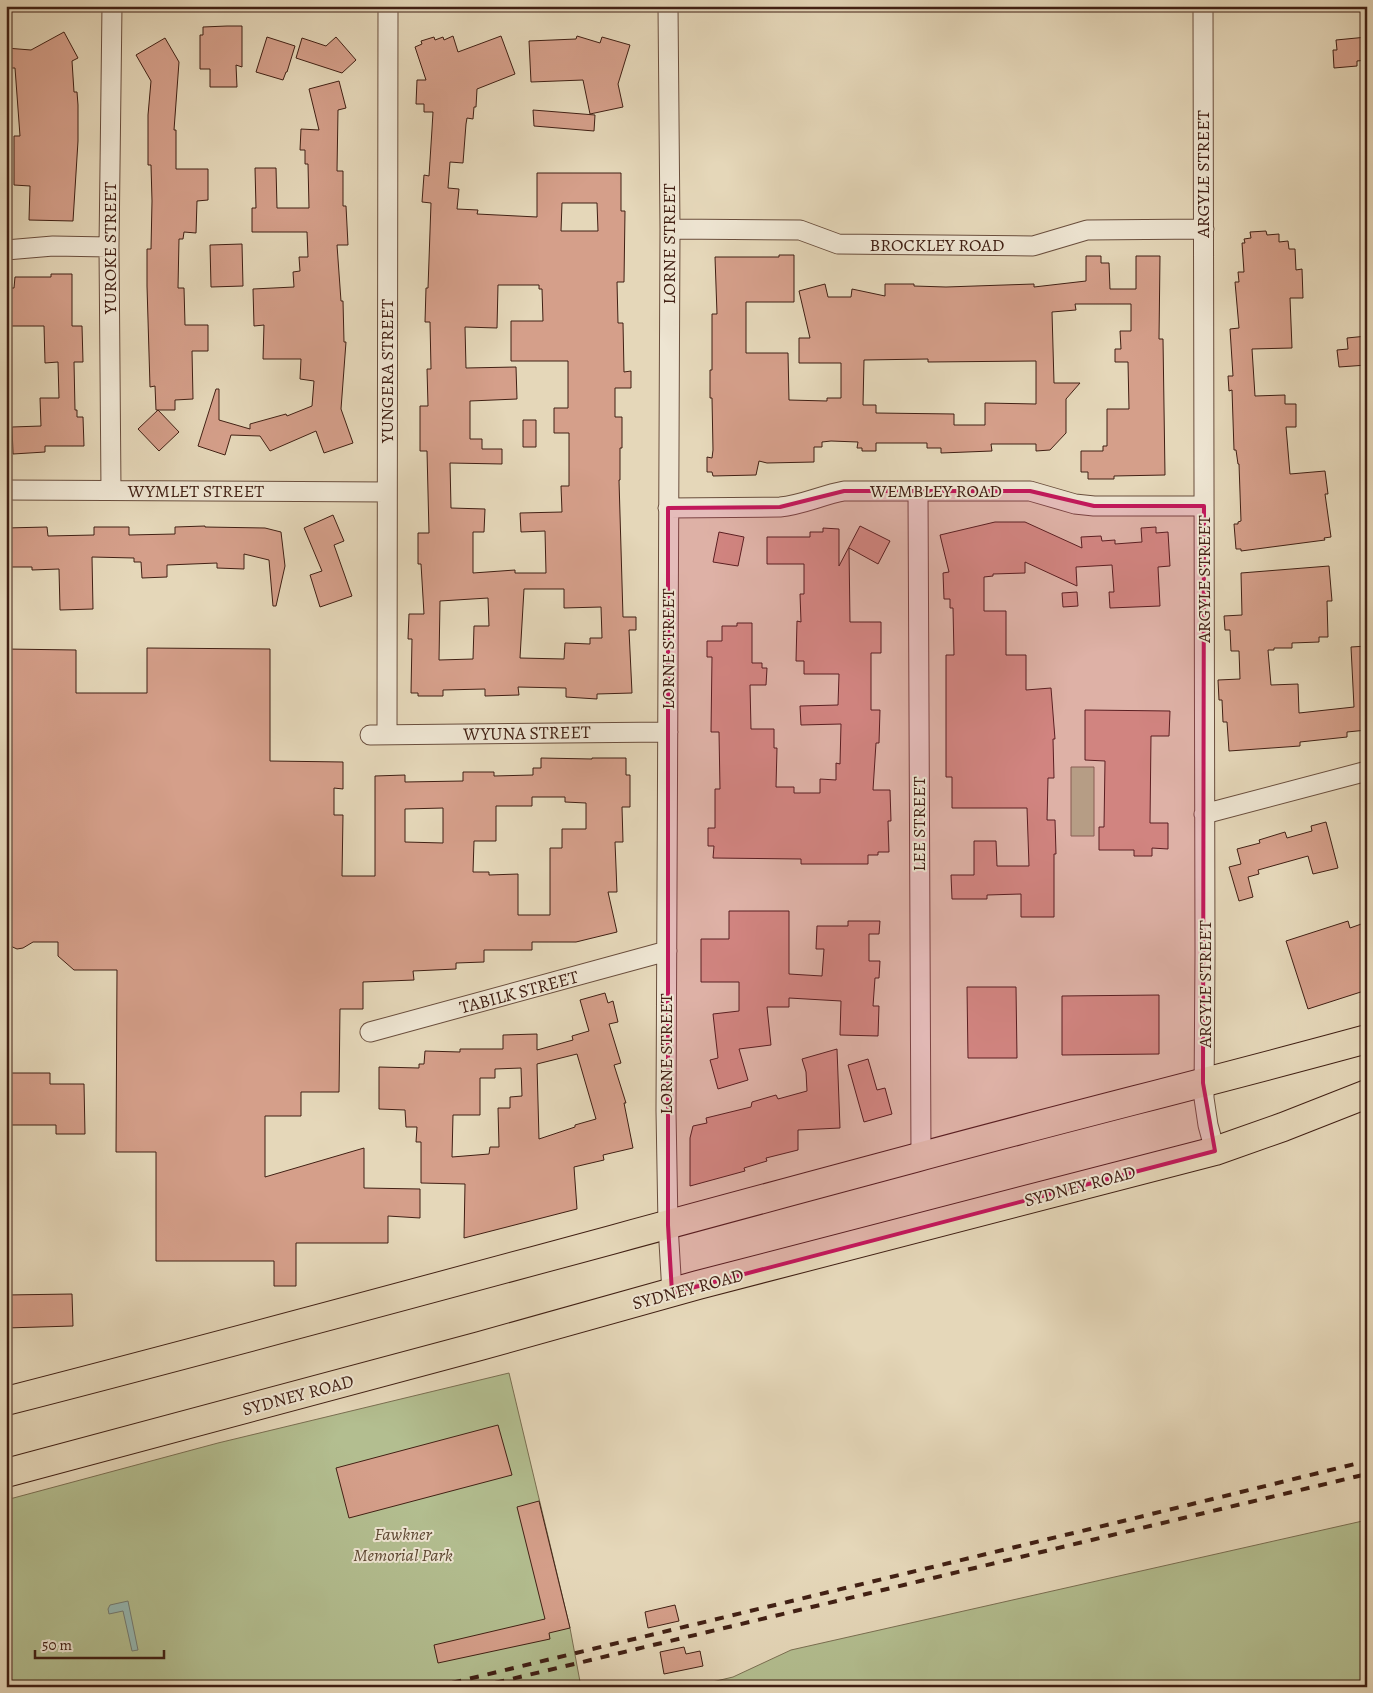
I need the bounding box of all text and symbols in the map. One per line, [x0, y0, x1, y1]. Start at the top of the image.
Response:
street label: ARGYLE STREET [1191, 110, 1215, 239]
street label: YUROKE STREET [98, 182, 122, 315]
street label: LORNE STREET [657, 183, 681, 305]
street label: BROCKLEY ROAD [870, 233, 1004, 257]
street label: YUNGERA STREET [375, 299, 399, 444]
street label: WYMLET STREET [127, 479, 264, 503]
street label: WEMBLEY ROAD [869, 479, 1002, 503]
street label: ARGYLE STREET [1192, 515, 1216, 644]
street label: LORNE STREET [656, 588, 680, 710]
street label: WYUNA STREET [462, 720, 591, 746]
street label: LEE STREET [907, 776, 931, 872]
street label: ARGYLE STREET [1193, 920, 1217, 1049]
street label: TABILK STREET [457, 965, 581, 1019]
street label: LORNE STREET [654, 993, 678, 1115]
street label: SYDNEY ROAD [1022, 1160, 1138, 1212]
street label: SYDNEY ROAD [630, 1263, 746, 1315]
street label: SYDNEY ROAD [240, 1369, 356, 1421]
park label: Fawkner Memorial Park [353, 1522, 453, 1567]
scale bar [35, 1628, 164, 1660]
text: 50 m [42, 1635, 72, 1655]

